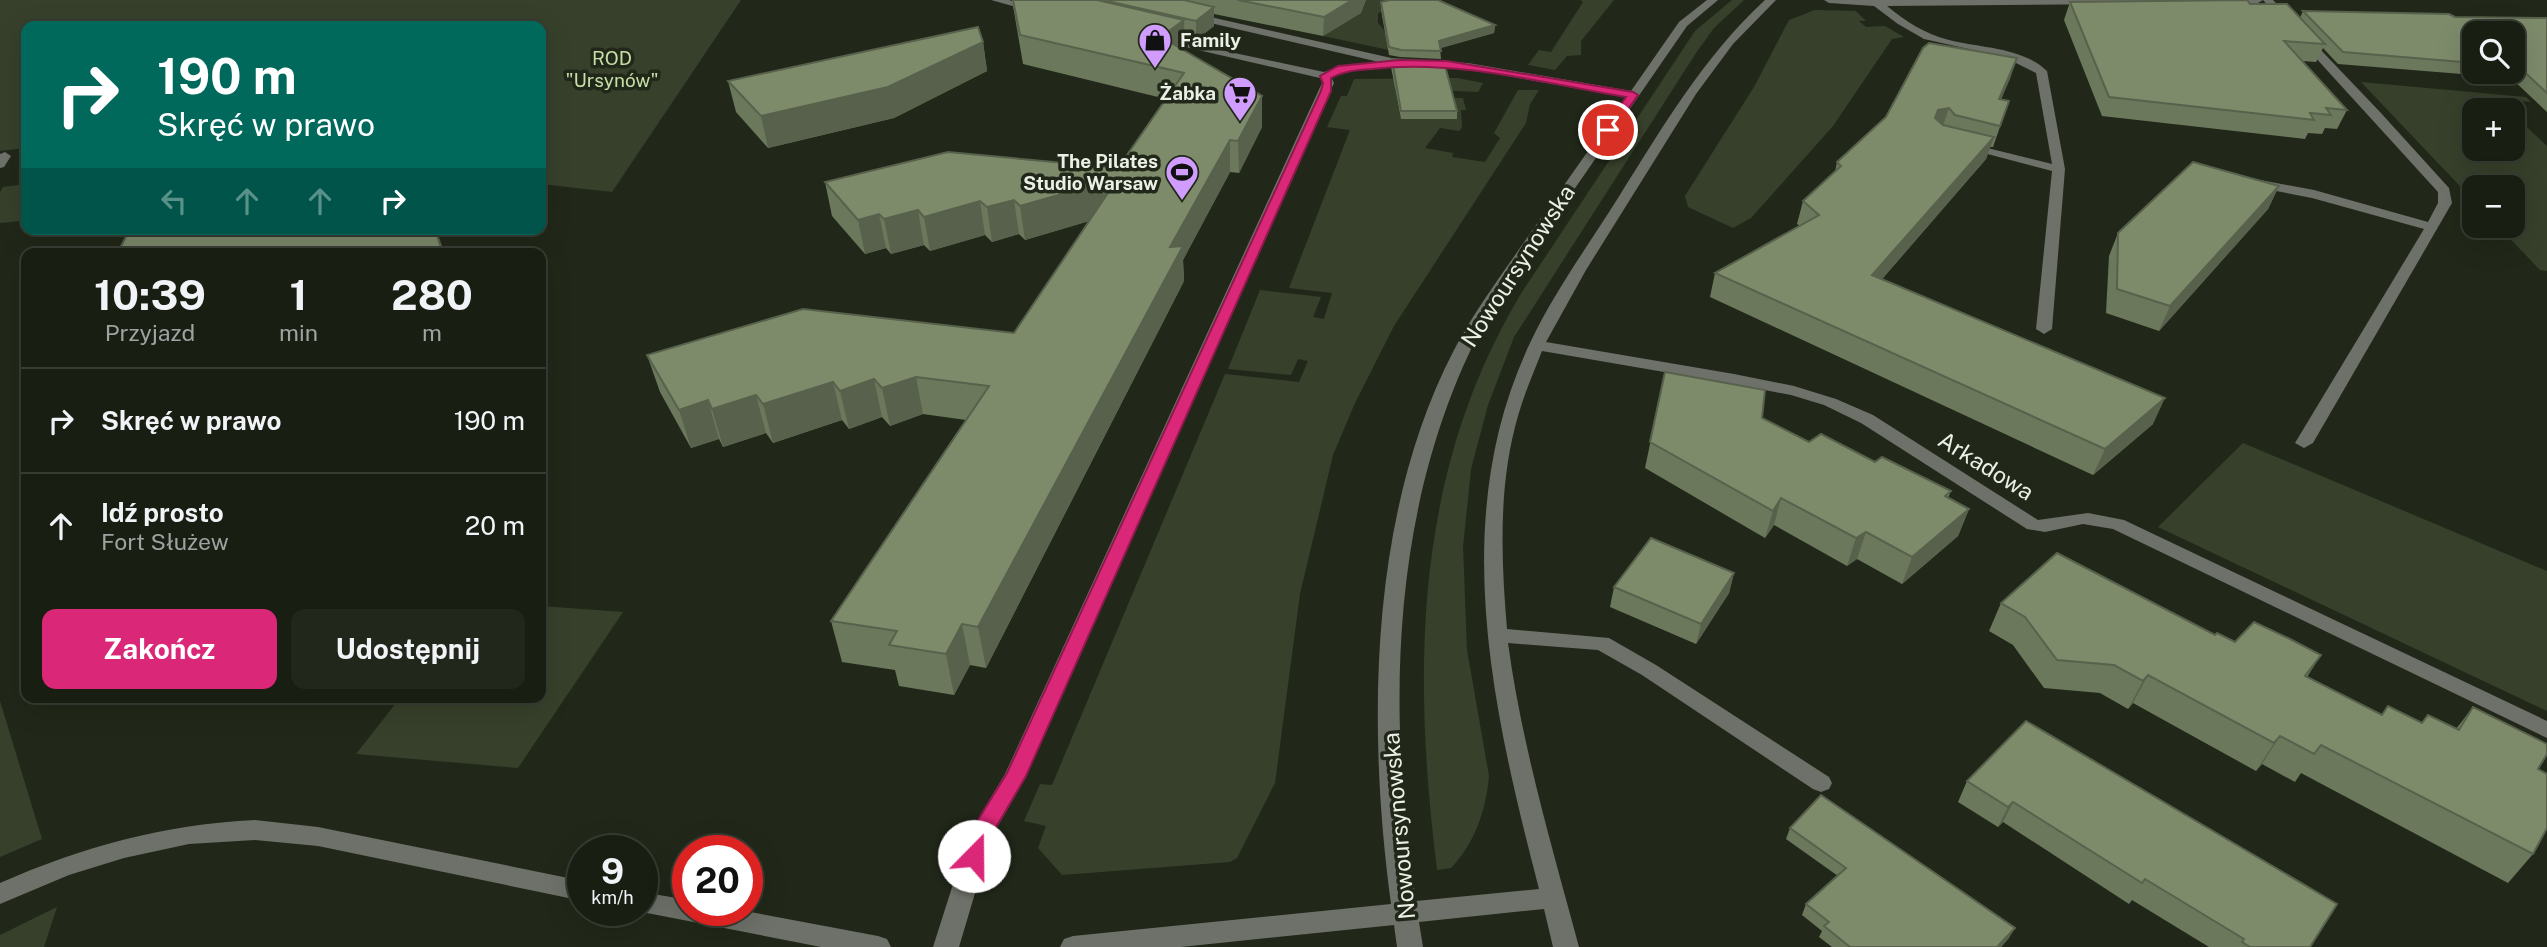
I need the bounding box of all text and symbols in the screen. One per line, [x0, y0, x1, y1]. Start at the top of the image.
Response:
shop icon: Family [1136, 21, 1174, 70]
map controls [2462, 21, 2525, 238]
button: search [2462, 21, 2525, 84]
place label: Family [1180, 29, 1241, 51]
text: 190 m [157, 47, 297, 105]
park label: ROD "Ursynów" [565, 47, 659, 91]
icon: right [42, 49, 133, 140]
supermarket icon: Żabka [1221, 74, 1259, 123]
place label: Żabka [1159, 82, 1216, 104]
button: + [2462, 98, 2525, 161]
pin [1578, 100, 1638, 160]
text: Skręć w prawo [157, 106, 375, 143]
icon: arrive [1589, 111, 1627, 149]
place label: The Pilates Studio Warsaw [1023, 150, 1158, 194]
sports icon: The Pilates Studio Warsaw [1163, 153, 1201, 202]
button: − [2462, 175, 2525, 238]
street label: Nowoursynowska [1455, 180, 1580, 352]
icon: left [155, 182, 193, 220]
icon: ahead [228, 182, 266, 220]
icon: ahead [301, 182, 339, 220]
icon: right [374, 182, 412, 220]
text: 10:39 [94, 270, 206, 319]
text: 1 [290, 270, 308, 319]
text: 280 [391, 270, 473, 319]
text: Przyjazd [105, 319, 195, 346]
text: min [279, 319, 318, 346]
text: m [422, 319, 442, 346]
icon: right [42, 402, 80, 440]
text: Skręć w prawo [101, 405, 281, 436]
text: 190 m [454, 405, 525, 436]
street label: Arkadowa [1933, 426, 2039, 506]
text: Idź prosto [101, 497, 224, 528]
icon: ahead [42, 507, 80, 545]
text: 20 m [465, 510, 525, 541]
text: Fort Służew [101, 528, 229, 555]
button: Zakończ [42, 609, 277, 689]
button: Udostępnij [291, 609, 525, 689]
street label: Nowoursynowska [1377, 731, 1420, 921]
position arrow [937, 819, 1011, 893]
speed limit sign: 20 [672, 835, 763, 926]
text: 9 [601, 851, 624, 892]
text: km/h [591, 887, 634, 908]

